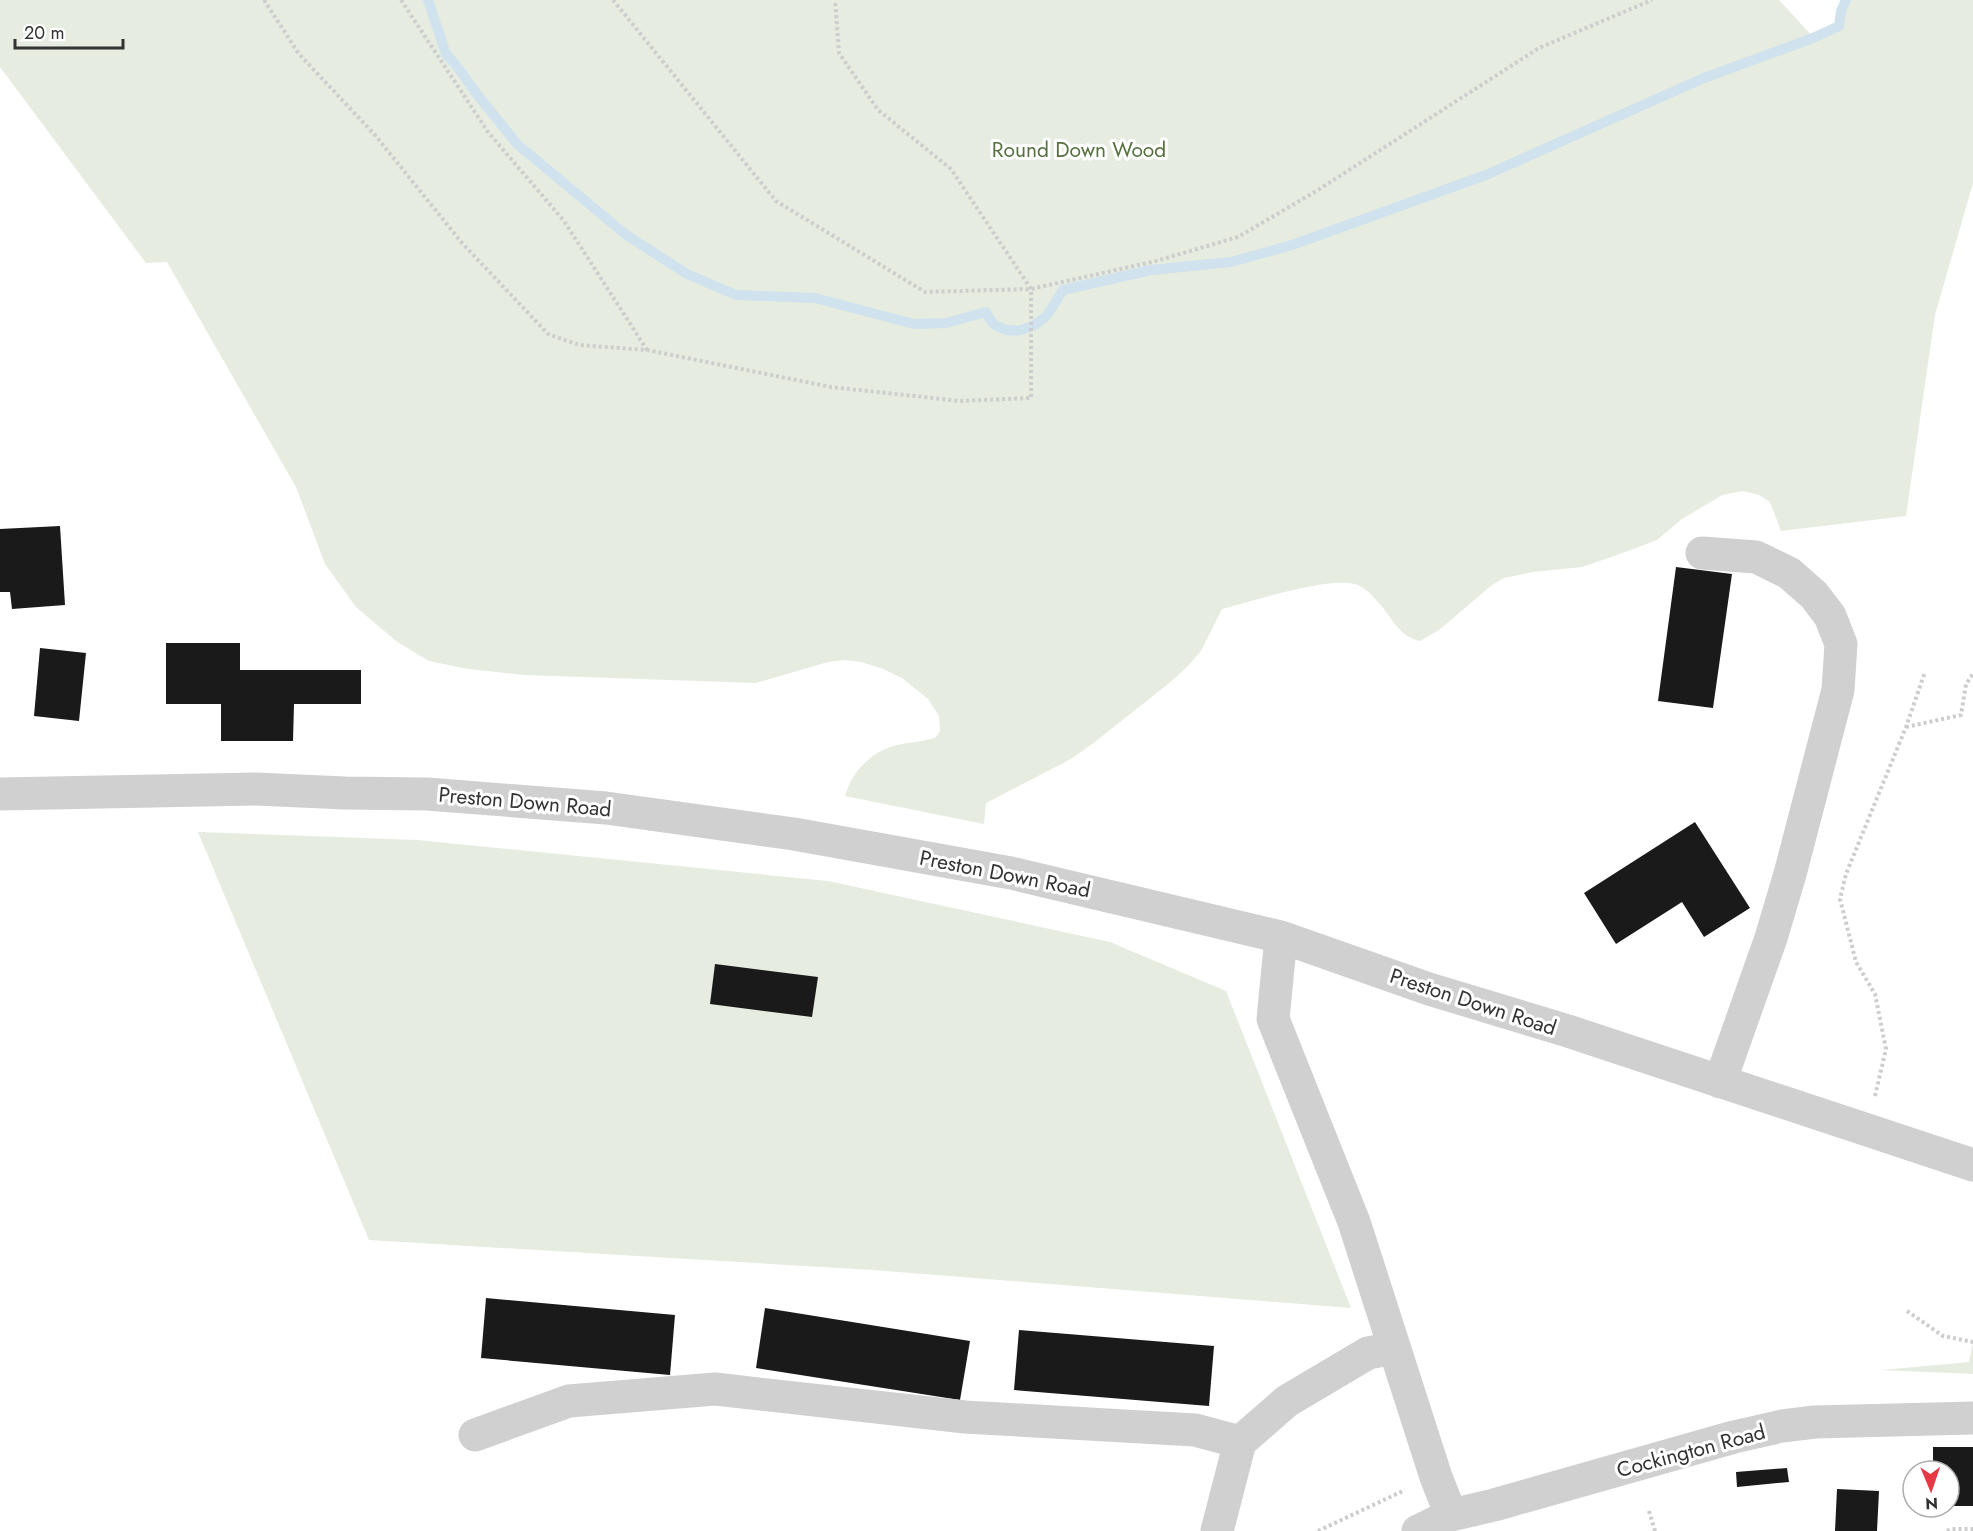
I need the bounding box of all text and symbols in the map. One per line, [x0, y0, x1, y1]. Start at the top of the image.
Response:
scale bar [15, 12, 123, 50]
text: 20 m [24, 20, 64, 46]
park label: Round Down Wood [992, 135, 1166, 165]
street label: Preston Down Road [437, 779, 613, 825]
street label: Preston Down Road [917, 843, 1093, 905]
street label: Preston Down Road [1386, 961, 1560, 1043]
street label: Cockington Road [1613, 1417, 1769, 1485]
north arrow [1901, 1459, 1961, 1519]
text: N [1925, 1492, 1938, 1515]

